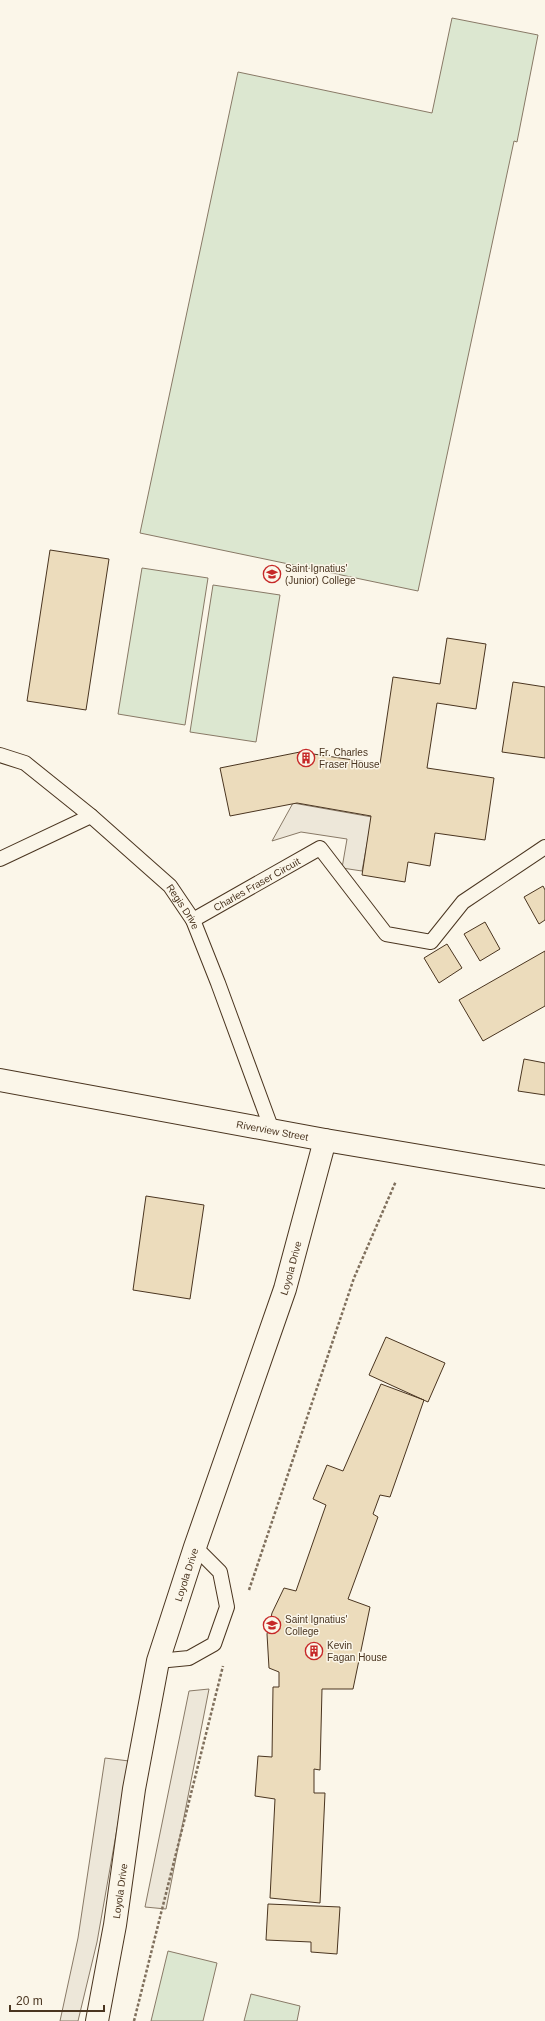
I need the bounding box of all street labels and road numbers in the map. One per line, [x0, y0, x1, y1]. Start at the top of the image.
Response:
street label: Charles Fraser Circuit [212, 856, 302, 913]
street label: Regis Drive [164, 882, 201, 931]
street label: Riverview Street [235, 1119, 309, 1143]
street label: Loyola Drive [278, 1239, 304, 1297]
street label: Loyola Drive [173, 1546, 200, 1603]
street label: Loyola Drive [111, 1862, 130, 1919]

